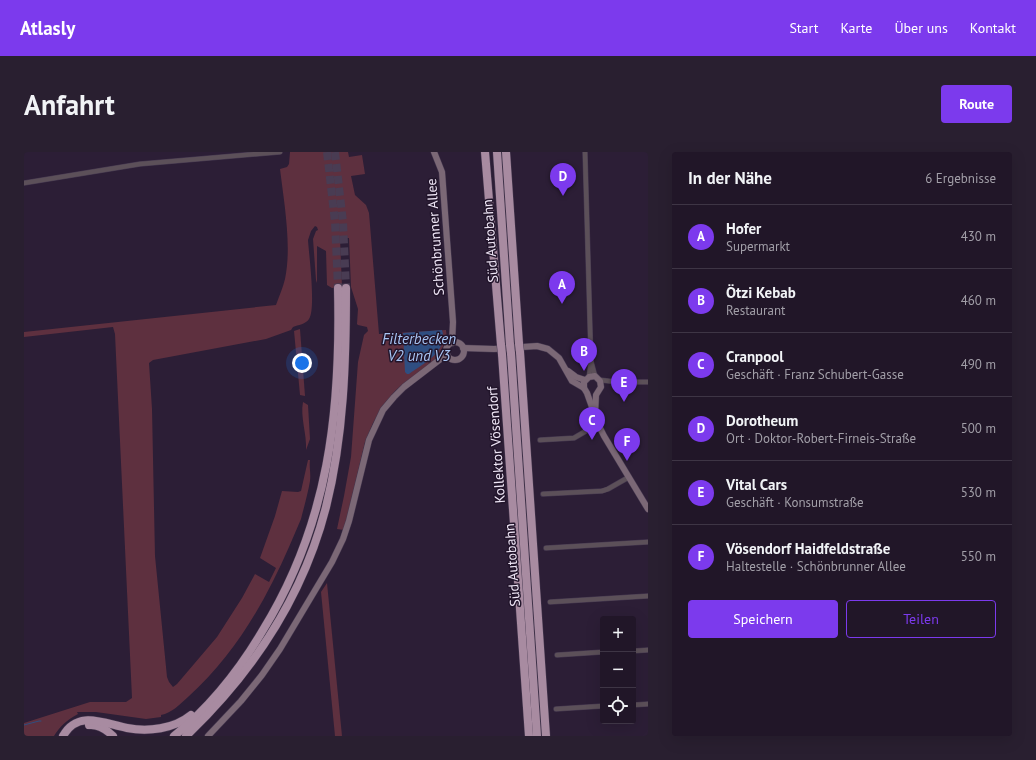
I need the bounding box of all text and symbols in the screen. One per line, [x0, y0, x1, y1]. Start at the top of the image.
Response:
text: Atlasly [20, 16, 75, 40]
text: Start [789, 19, 818, 37]
text: Karte [840, 19, 872, 37]
text: Über uns [894, 19, 948, 37]
text: Kontakt [970, 19, 1016, 37]
button: Route [941, 85, 1012, 123]
text: Anfahrt [24, 86, 115, 123]
pin: D [550, 163, 576, 196]
text: In der Nähe [688, 167, 772, 189]
text: 6 Ergebnisse [925, 170, 996, 187]
street label: Schönbrunner Allee [422, 178, 448, 296]
street label: Süd Autobahn [478, 199, 502, 283]
text: Hofer [726, 219, 761, 238]
text: A [697, 228, 705, 245]
text: 430 m [961, 228, 996, 245]
text: Supermarkt [726, 238, 790, 255]
pin: A [549, 271, 575, 304]
text: Ötzi Kebab [726, 283, 796, 302]
text: B [697, 292, 705, 309]
text: 460 m [961, 292, 996, 309]
text: Restaurant [726, 302, 785, 319]
water label: Filterbecken V2 und V3 [382, 329, 456, 365]
pin: B [571, 338, 597, 371]
text: Cranpool [726, 347, 784, 366]
your location [292, 353, 312, 373]
text: C [697, 356, 705, 373]
text: 490 m [961, 356, 996, 373]
text: Geschäft · Franz Schubert-Gasse [726, 366, 904, 383]
pin: E [611, 369, 637, 402]
street label: Kollektor Vösendorf [483, 385, 509, 504]
pin: C [579, 407, 605, 440]
text: Dorotheum [726, 411, 798, 430]
text: D [697, 420, 705, 437]
text: 500 m [961, 420, 996, 437]
pin: F [614, 428, 640, 461]
text: Ort · Doktor-Robert-Firneis-Straße [726, 430, 916, 447]
text: Vital Cars [726, 475, 787, 494]
text: E [698, 484, 704, 501]
text: 530 m [961, 484, 996, 501]
text: Geschäft · Konsumstraße [726, 494, 864, 511]
street label: Süd Autobahn [500, 523, 524, 607]
text: Vösendorf Haidfeldstraße [726, 539, 890, 558]
text: F [698, 548, 704, 565]
text: 550 m [961, 548, 996, 565]
text: Haltestelle · Schönbrunner Allee [726, 558, 906, 575]
button: Speichern [688, 600, 838, 638]
button: Teilen [846, 600, 996, 638]
map controls [600, 616, 636, 724]
button: + [600, 616, 636, 652]
button: − [600, 652, 636, 688]
button: locate [600, 688, 636, 724]

